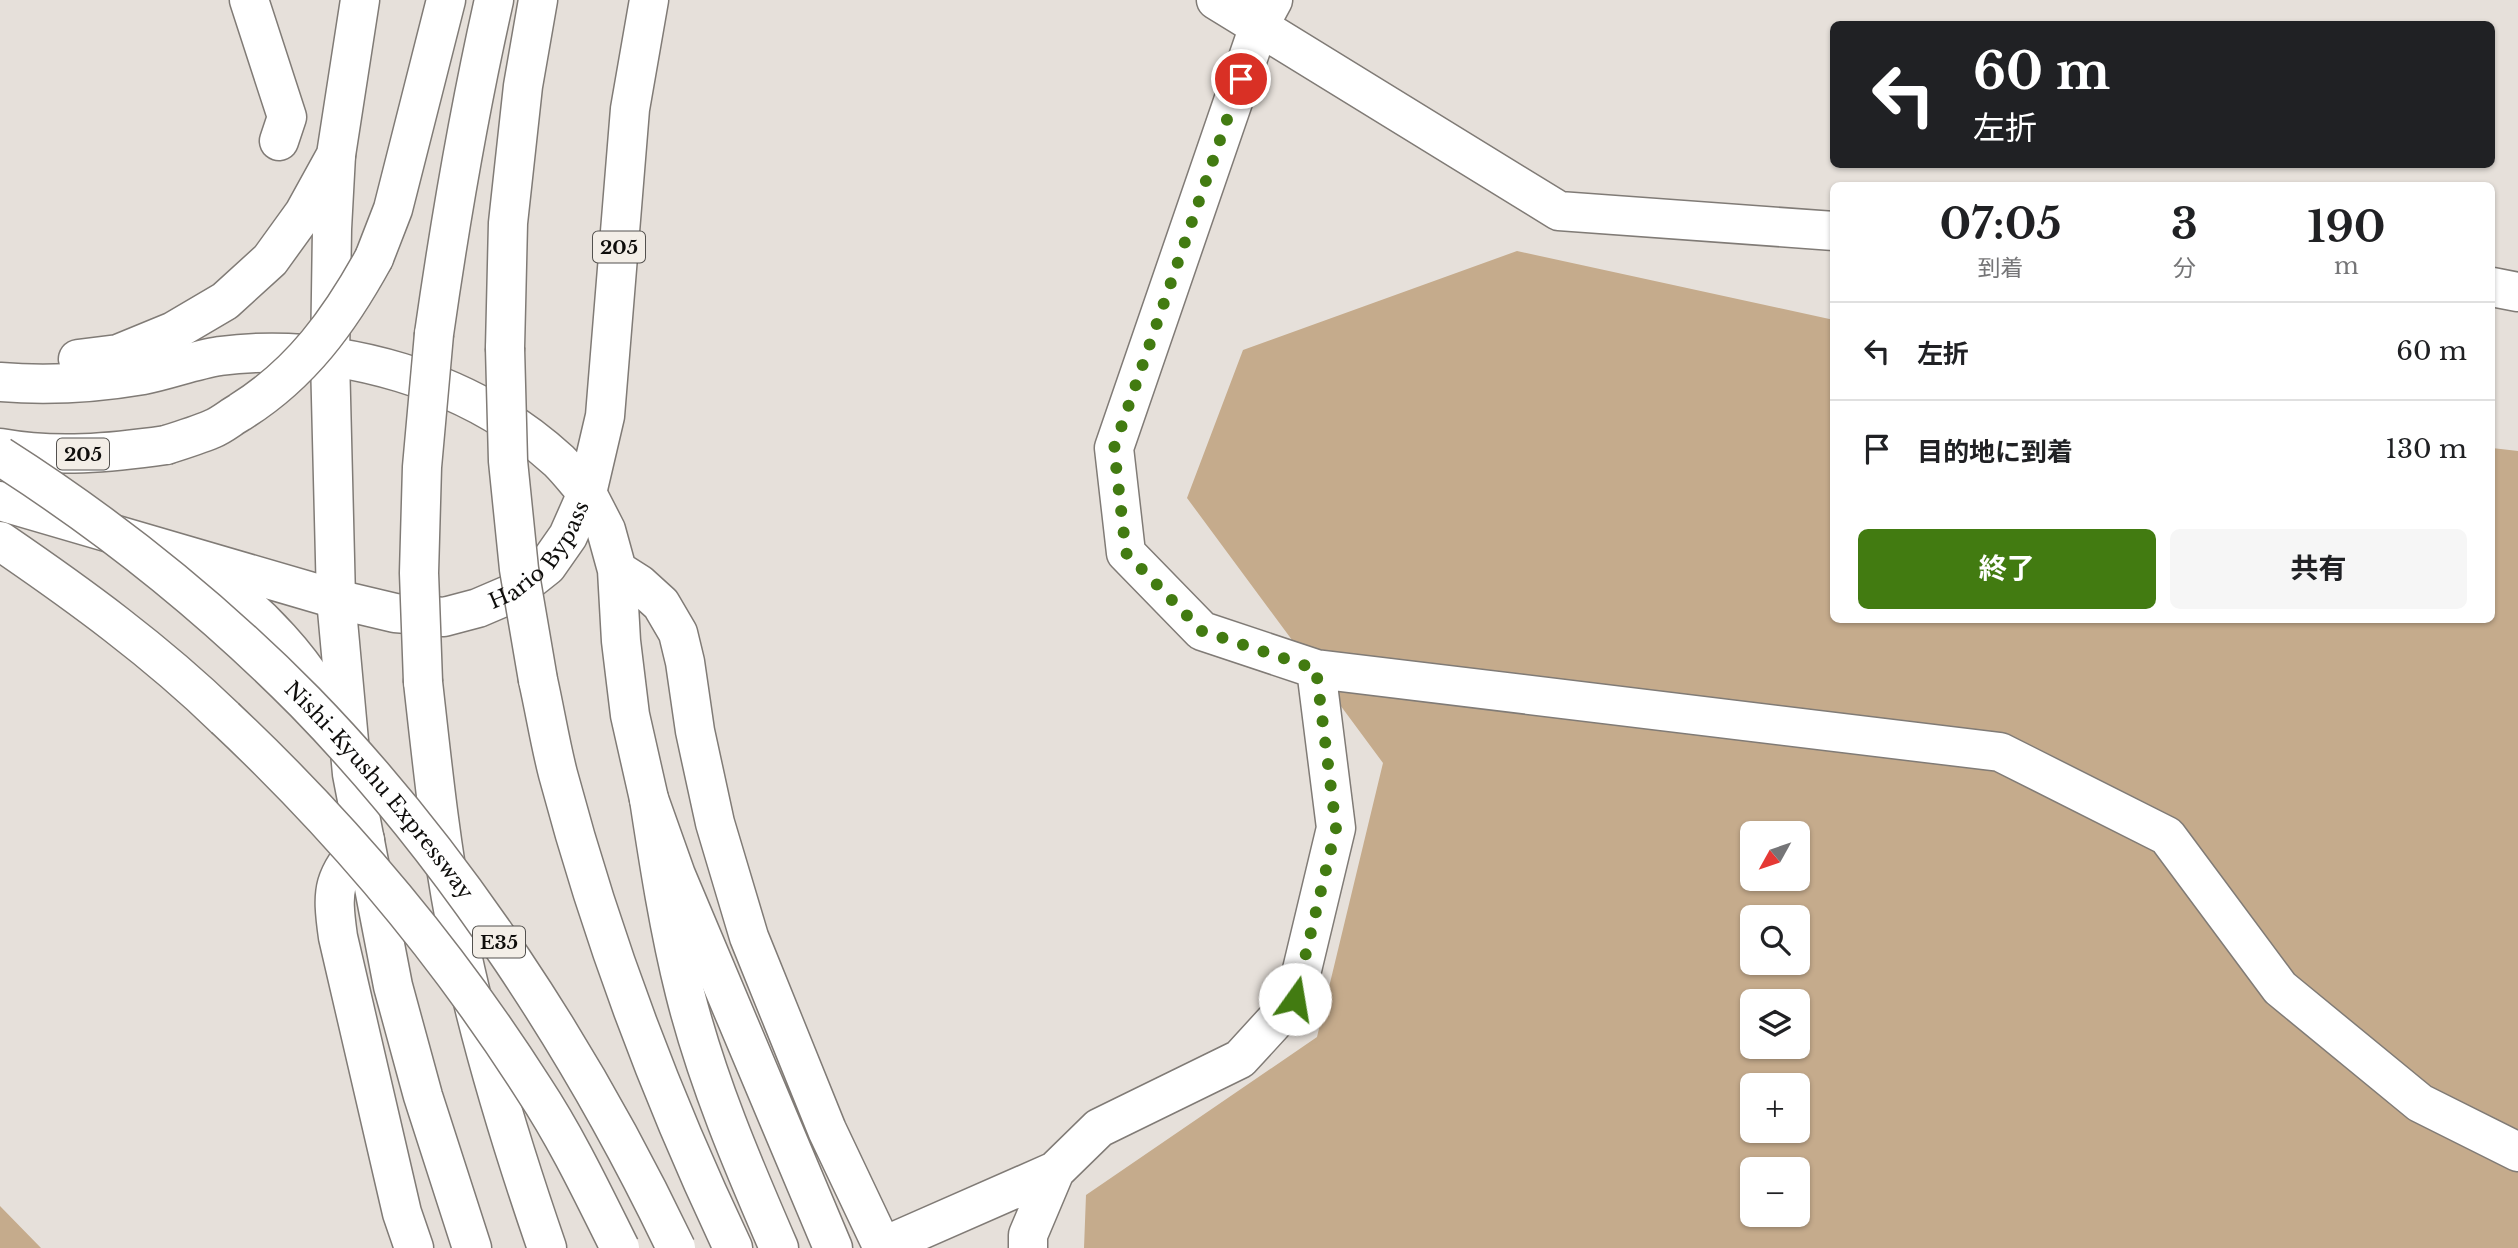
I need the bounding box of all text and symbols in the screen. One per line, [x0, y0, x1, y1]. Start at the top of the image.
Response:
text: 60 m [1973, 41, 2110, 102]
pin [1211, 49, 1271, 109]
icon: left [1858, 49, 1949, 140]
icon: arrive [1222, 60, 1260, 98]
text: 左折 [1973, 108, 2037, 148]
text: 07:05 [1939, 198, 2061, 250]
text: 3 [2171, 198, 2198, 250]
text: 190 [2307, 201, 2386, 253]
road number: 205 [593, 232, 645, 262]
text: m [2334, 252, 2359, 280]
text: 到着 [1977, 254, 2023, 282]
text: 分 [2173, 254, 2196, 282]
icon: left [1858, 332, 1896, 370]
text: 60 m [2396, 335, 2467, 367]
text: 左折 [1917, 338, 1969, 370]
icon: arrive [1858, 430, 1896, 468]
text: 130 m [2385, 433, 2467, 465]
text: 目的地に到着 [1917, 436, 2073, 468]
road number: 205 [57, 438, 109, 470]
street label: Hario Bypass [485, 497, 595, 615]
button: 終了 [1858, 529, 2156, 609]
button: 共有 [2170, 529, 2467, 609]
street label: Nishi-Kyushu Expressway [279, 676, 479, 905]
north arrow [1740, 821, 1810, 891]
map controls [1740, 821, 1810, 1227]
button: search [1740, 905, 1810, 975]
road number: E35 [473, 926, 525, 958]
position arrow [1258, 962, 1332, 1036]
button: layers [1740, 989, 1810, 1059]
button: + [1740, 1073, 1810, 1143]
button: − [1740, 1157, 1810, 1227]

